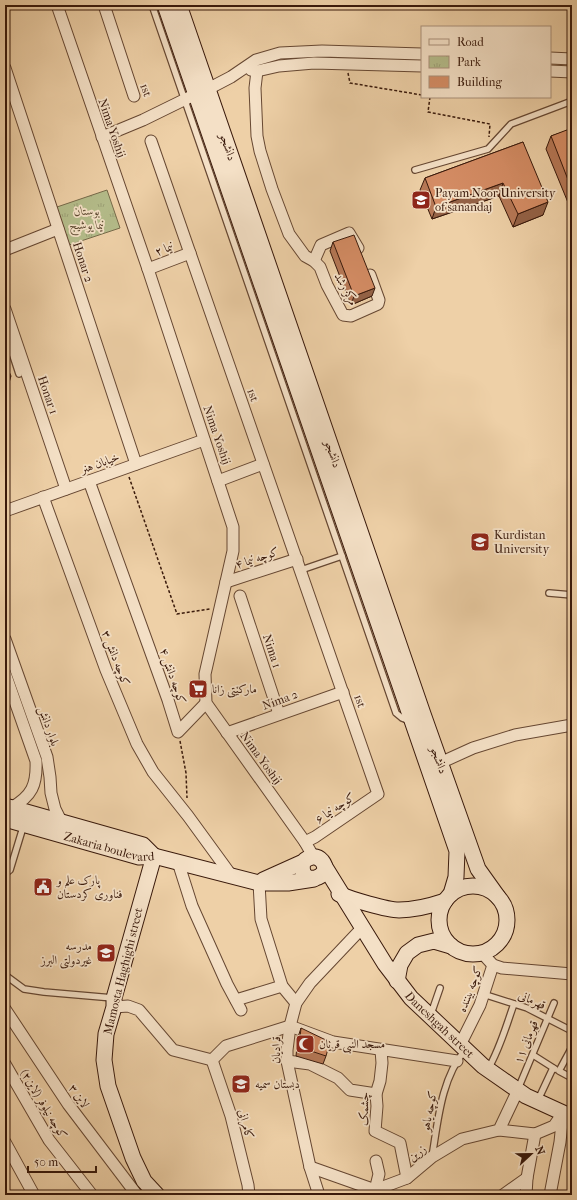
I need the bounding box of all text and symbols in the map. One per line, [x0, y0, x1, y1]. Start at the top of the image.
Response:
legend [421, 26, 551, 98]
text: Road [457, 35, 484, 49]
text: Park [457, 55, 482, 69]
text: Building [457, 75, 502, 89]
street label: 1st [137, 82, 155, 99]
street label: Nima Yoshij [95, 97, 129, 159]
street label: دانشجو [216, 131, 239, 163]
place label: Payam Noor University of sanandaj [435, 186, 556, 214]
school or university icon: Payam Noor University of sanandaj [410, 189, 432, 211]
park label: بوستان نیما یوشیج [69, 204, 105, 236]
street label: نیما ۲ [153, 239, 175, 259]
street label: Honar 2 [70, 240, 96, 284]
street label: مرکز رشد [330, 270, 361, 309]
street label: Honar 1 [35, 374, 61, 416]
street label: 1st [244, 387, 262, 404]
street label: Nima Yoshij [200, 404, 234, 466]
street label: دانشجو [321, 438, 344, 470]
street label: خیابان هنر [77, 450, 121, 477]
place label: Kurdistan University [494, 528, 550, 556]
school or university icon: Kurdistan University [469, 531, 491, 553]
street label: کوچه نیما ۴ [233, 544, 281, 574]
street label: کوچه دانش ۳ [97, 628, 133, 688]
street label: Nima 1 [260, 632, 284, 670]
street label: کوچه دانش ۴ [155, 646, 189, 707]
supermarket icon: مارکێتی زانا [187, 678, 209, 700]
place label: مارکێتی زانا [212, 682, 257, 698]
street label: Nima 2 [260, 687, 300, 713]
street label: 1st [351, 693, 369, 710]
street label: بلوار دانش [34, 704, 62, 748]
street label: Nima Yoshij [237, 729, 285, 787]
street label: دانشجو [426, 744, 450, 776]
street label: کوچه نیما ۶ [312, 790, 359, 828]
street label: Zakaria boulevard [62, 829, 155, 864]
place label: پارک علم و فناوری کردستان [55, 873, 122, 902]
public building icon: پارک علم و فناوری کردستان [32, 876, 54, 898]
street label: Mamosta Haghighi street [100, 905, 146, 1036]
place label: مدرسه غیردولتی البرز [40, 939, 92, 969]
school or university icon: مدرسه غیردولتی البرز [95, 942, 117, 964]
street label: کوچه بیننده [455, 964, 487, 1015]
street label: قهرمانی [516, 988, 548, 1013]
street label: Daneshgah street [402, 989, 477, 1061]
street label: قهرمانی ۱۱ [511, 1018, 542, 1066]
mosque icon: مسجد النبی قریان [294, 1033, 316, 1055]
street label: قرادیان [269, 1036, 284, 1064]
place label: مسجد النبی قریان [319, 1037, 385, 1054]
street label: کوچه نیلوفر (لاین۲) [16, 1067, 70, 1142]
school or university icon: دبستان سمیه [230, 1073, 252, 1095]
place label: دبستان سمیه [255, 1077, 300, 1091]
street label: لاین ۳ [66, 1081, 92, 1111]
street label: کوچه یاهو [418, 1089, 442, 1134]
street label: چشمک [356, 1092, 373, 1126]
street label: کامرانی [233, 1107, 257, 1141]
north arrow [511, 1134, 551, 1174]
street label: زرین [405, 1141, 429, 1164]
text: N [532, 1144, 548, 1157]
scale bar [28, 1148, 96, 1174]
text: 50 m [34, 1155, 58, 1169]

